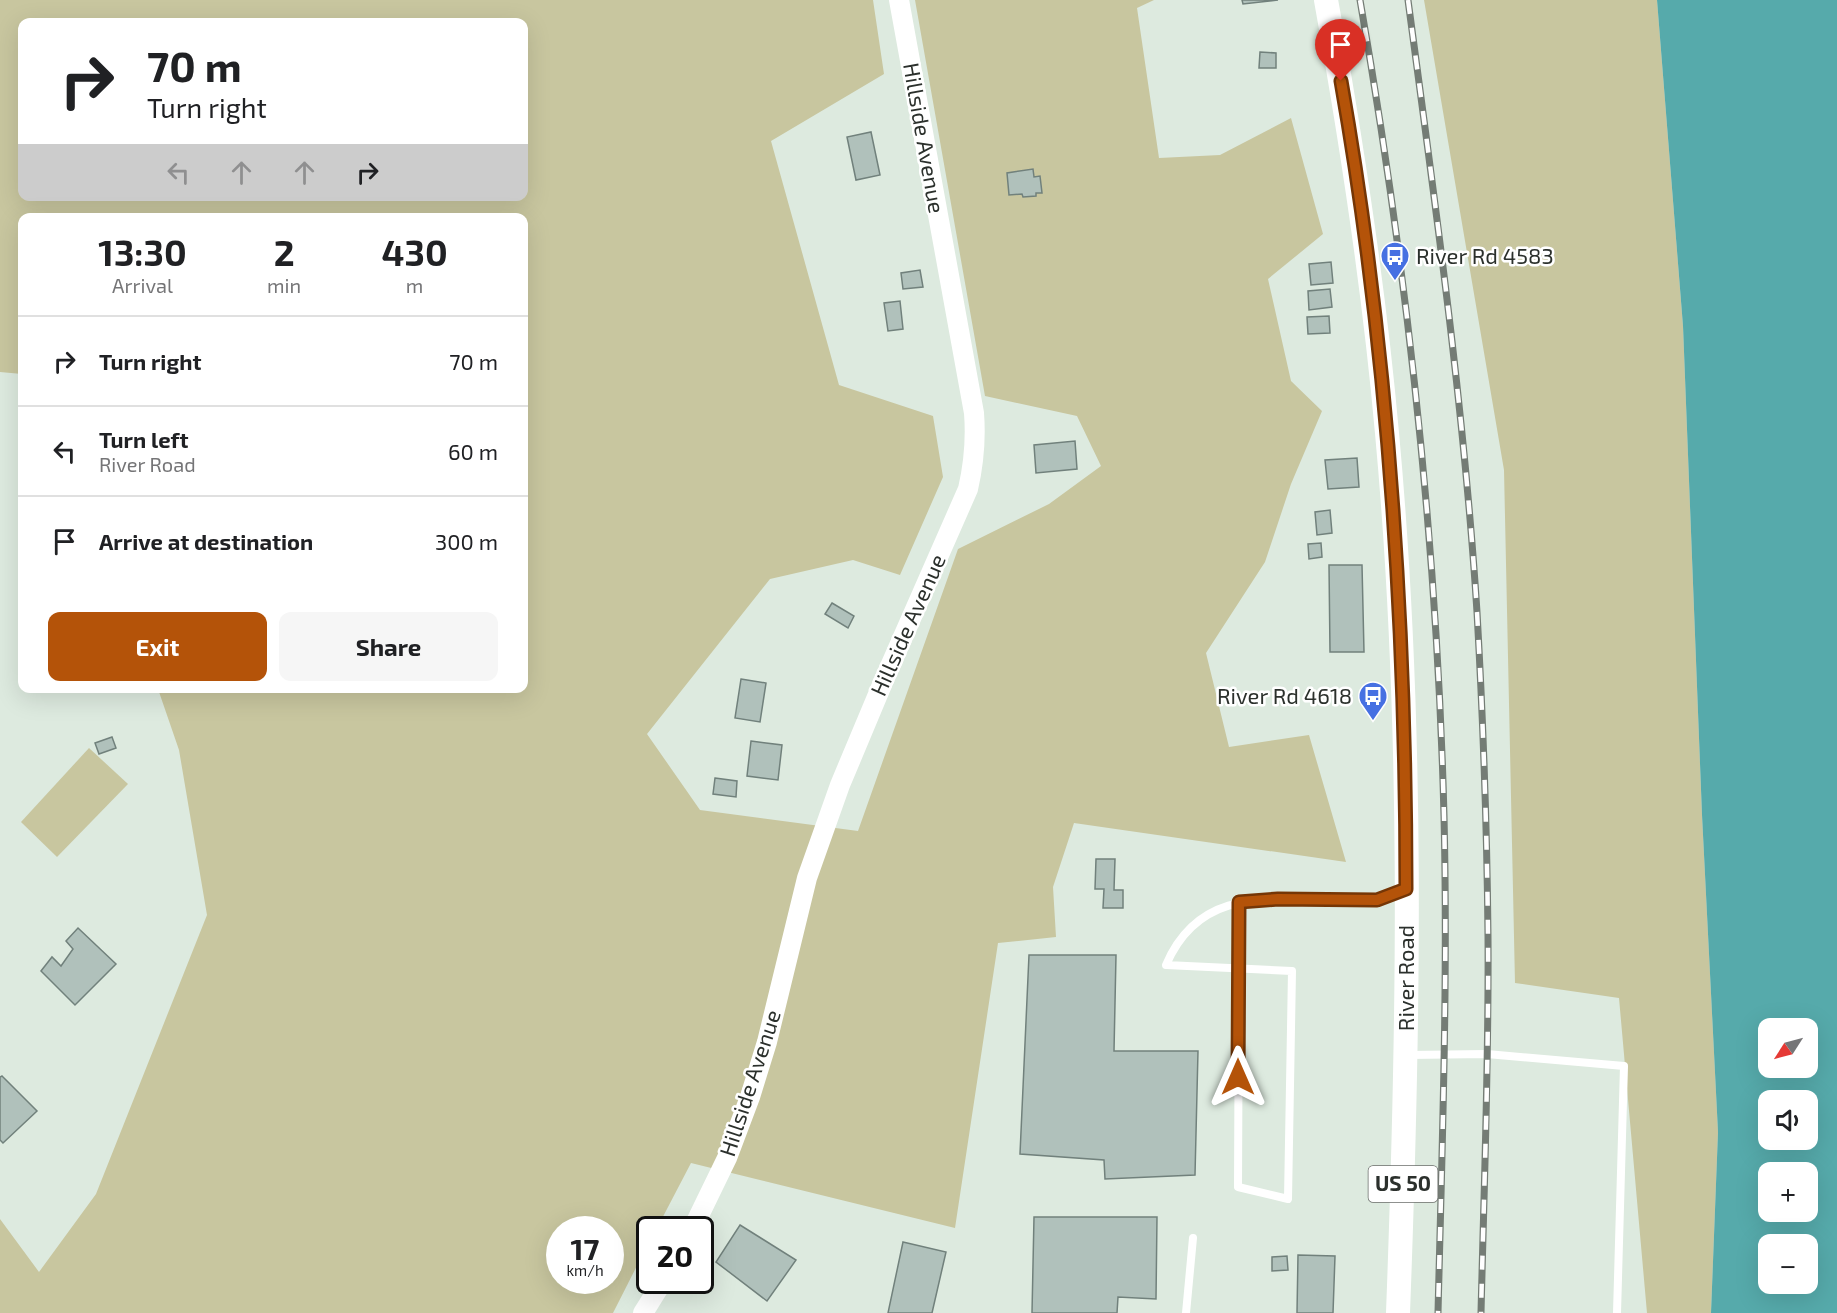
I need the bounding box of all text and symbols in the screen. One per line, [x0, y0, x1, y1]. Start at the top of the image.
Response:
pin [1315, 19, 1366, 81]
icon: arrive [1324, 28, 1357, 61]
text: 70 m [147, 40, 242, 90]
icon: right [48, 42, 126, 120]
street label: Hillside Avenue [899, 61, 951, 215]
text: Turn right [147, 91, 267, 123]
icon: left [162, 156, 195, 189]
icon: ahead [225, 156, 258, 189]
icon: ahead [288, 156, 321, 189]
icon: right [351, 156, 384, 189]
text: 13:30 [98, 230, 187, 273]
text: 2 [274, 230, 295, 273]
text: 430 [382, 230, 448, 273]
bus stop icon: River Rd 4583 [1379, 240, 1411, 282]
place label: River Rd 4583 [1416, 242, 1554, 268]
text: Arrival [112, 273, 173, 297]
text: min [267, 273, 301, 297]
text: m [406, 273, 423, 297]
icon: right [48, 345, 81, 378]
text: Turn right [99, 348, 201, 374]
text: 70 m [449, 348, 498, 374]
text: Turn left [99, 426, 188, 452]
icon: left [48, 435, 81, 468]
text: 60 m [448, 438, 498, 464]
text: River Road [99, 452, 196, 476]
icon: arrive [48, 525, 81, 558]
text: Arrive at destination [99, 528, 313, 554]
text: 300 m [435, 528, 498, 554]
street label: Hillside Avenue [864, 550, 950, 699]
button: Exit [48, 612, 267, 681]
button: Share [279, 612, 498, 681]
bus stop icon: River Rd 4618 [1357, 680, 1389, 722]
place label: River Rd 4618 [1217, 682, 1352, 708]
street label: River Road [1392, 925, 1418, 1031]
street label: Hillside Avenue [713, 1006, 785, 1159]
north arrow [1758, 1018, 1818, 1078]
map controls [1758, 1018, 1818, 1294]
position arrow [1206, 1045, 1270, 1109]
button: sound [1758, 1090, 1818, 1150]
button: + [1758, 1162, 1818, 1222]
road number: US 50 [1368, 1166, 1438, 1202]
speed limit sign: 20 [636, 1216, 714, 1294]
text: 17 [571, 1230, 599, 1266]
button: − [1758, 1234, 1818, 1294]
text: km/h [566, 1261, 604, 1279]

